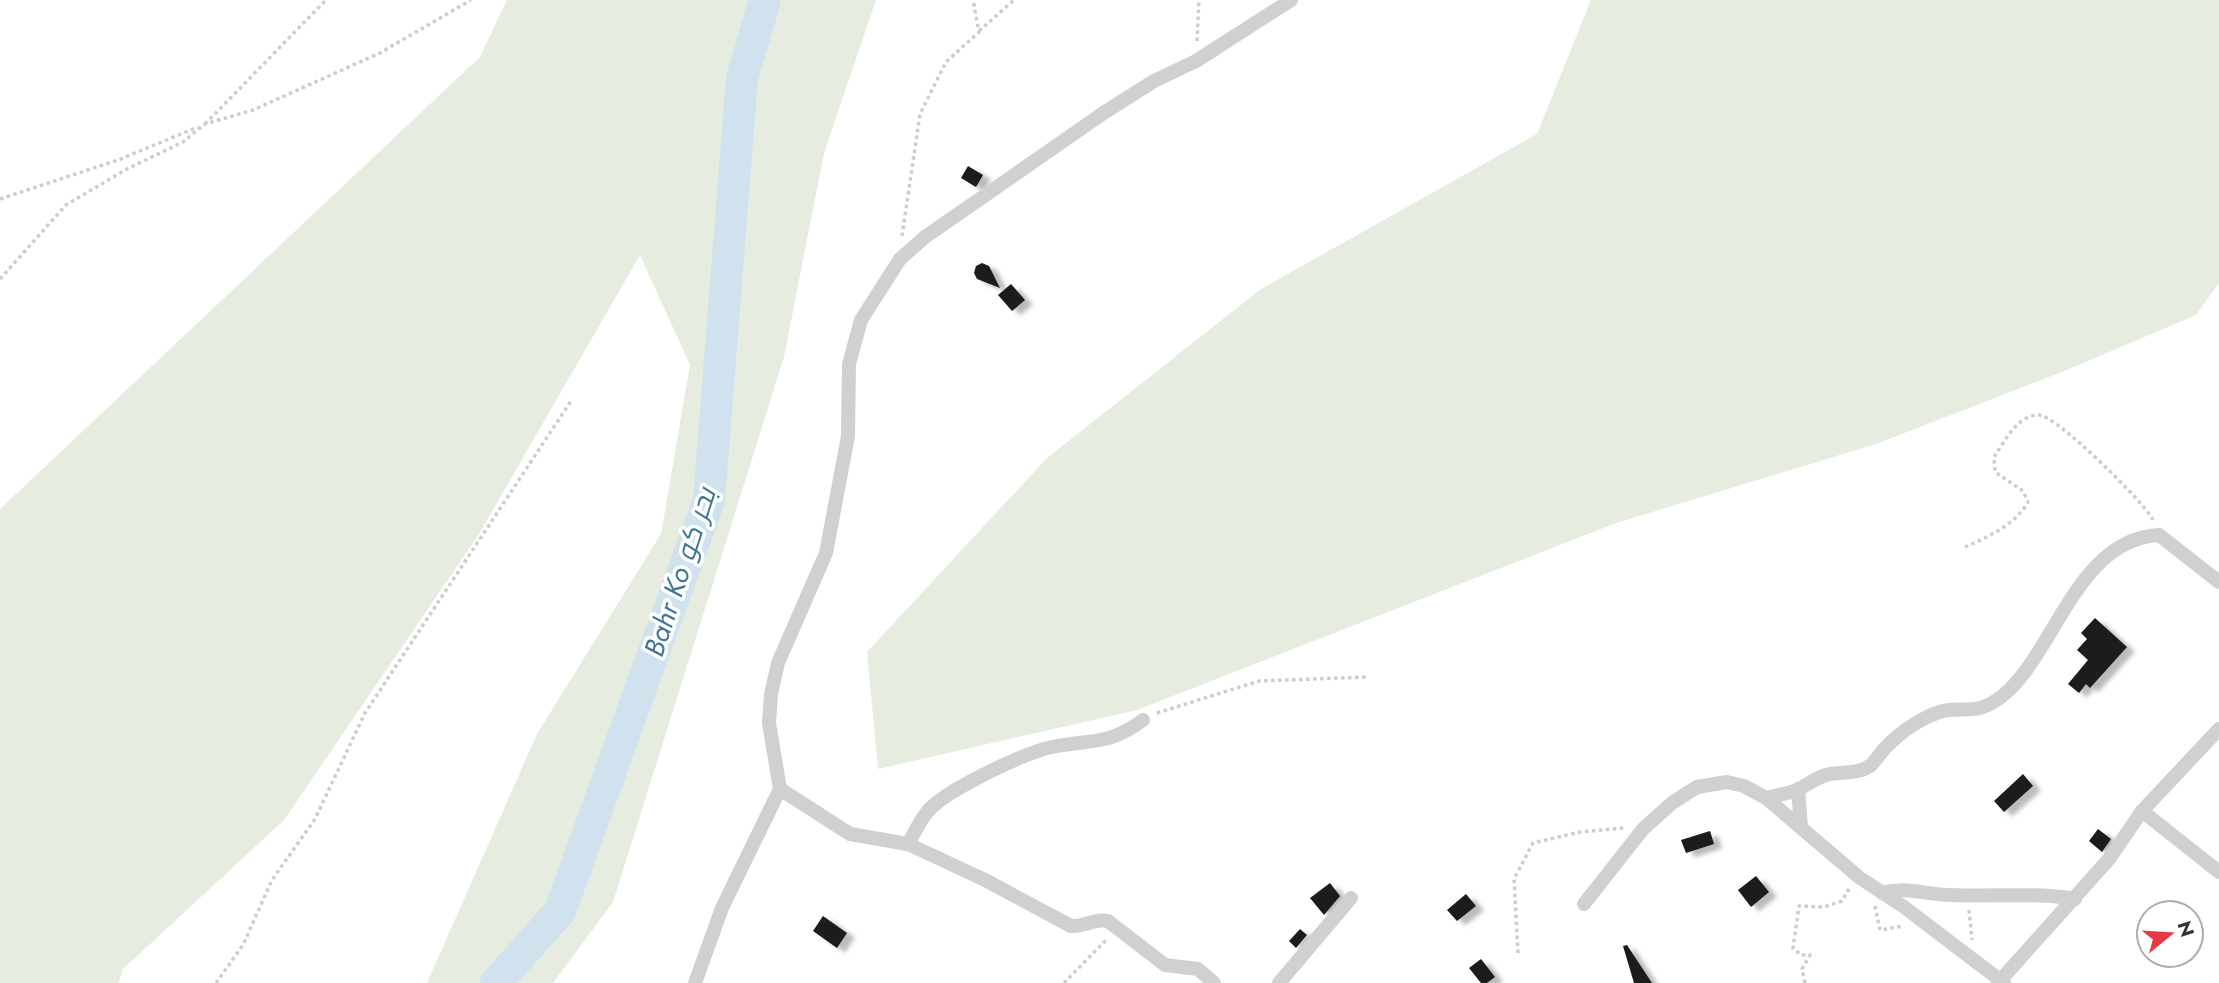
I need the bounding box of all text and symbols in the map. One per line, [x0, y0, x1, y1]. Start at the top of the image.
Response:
water label: Bahr Ko بحر كو [633, 481, 727, 662]
north arrow [2135, 899, 2205, 969]
text: N [2171, 918, 2201, 940]

